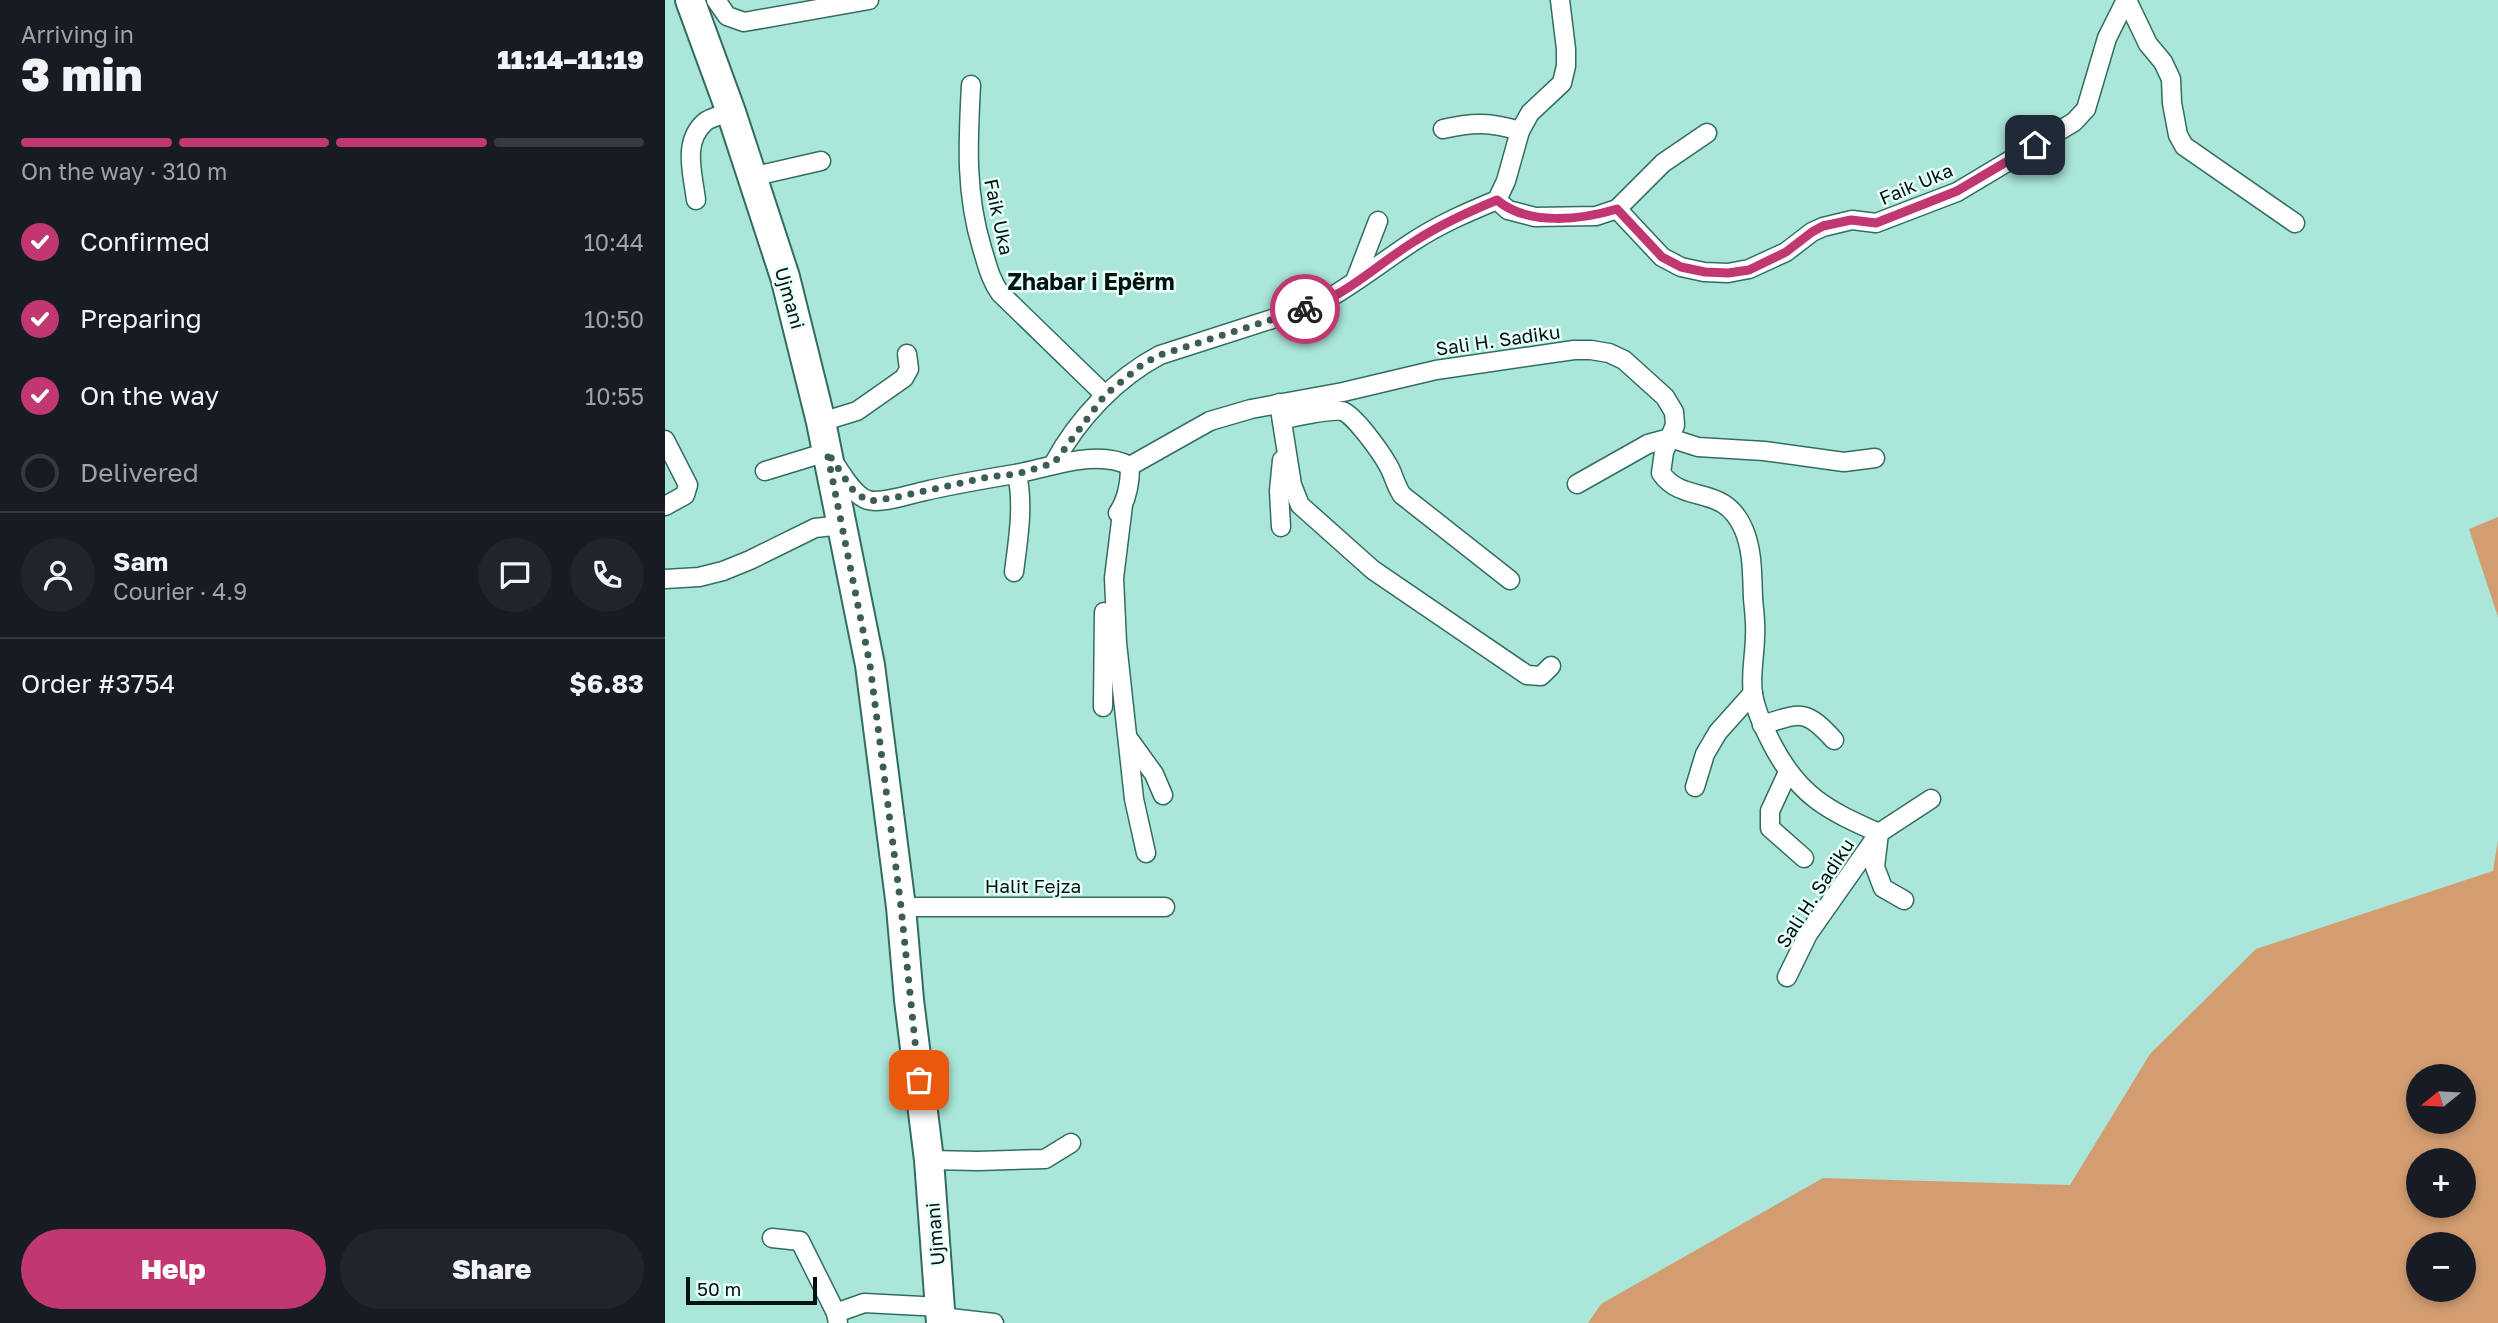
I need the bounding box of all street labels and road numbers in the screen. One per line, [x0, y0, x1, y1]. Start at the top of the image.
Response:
street label: Faik Uka [1876, 158, 1956, 209]
street label: Faik Uka [980, 177, 1019, 257]
street label: Ujmani [771, 264, 810, 331]
street label: Sali H. Sadiku [1434, 319, 1562, 360]
street label: Sali H. Sadiku [1771, 834, 1858, 952]
street label: Halit Fejza [985, 874, 1081, 897]
street label: Ujmani [920, 1202, 949, 1267]

